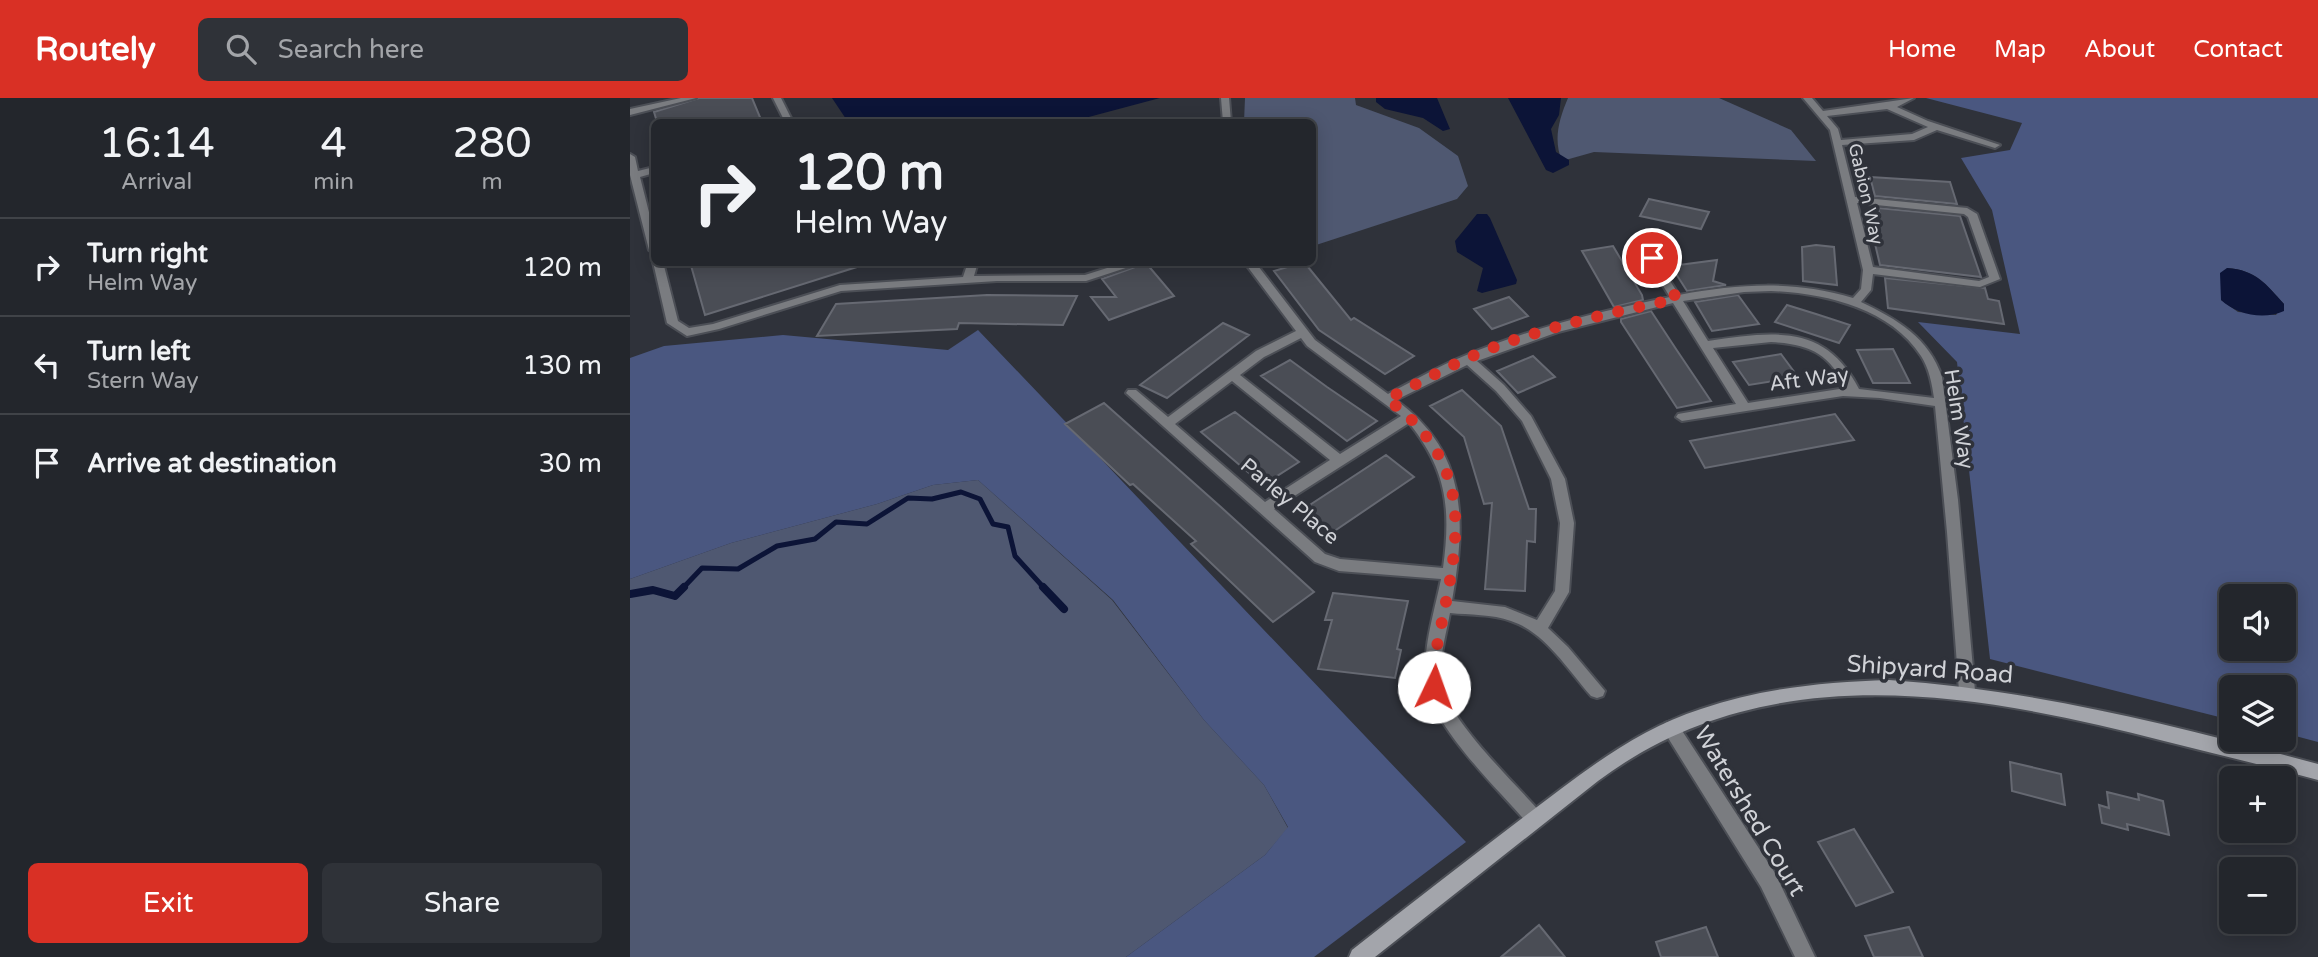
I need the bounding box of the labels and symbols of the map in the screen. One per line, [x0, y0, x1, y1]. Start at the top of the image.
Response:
street label: Gabion Way [1844, 141, 1888, 247]
pin [1622, 228, 1682, 288]
street label: Aft Way [1768, 362, 1850, 397]
street label: Helm Way [1938, 367, 1979, 471]
street label: Parley Place [1235, 453, 1344, 550]
street label: Shipyard Road [1846, 649, 2014, 690]
position arrow [1397, 650, 1471, 724]
street label: Watershed Court [1687, 721, 1812, 902]

